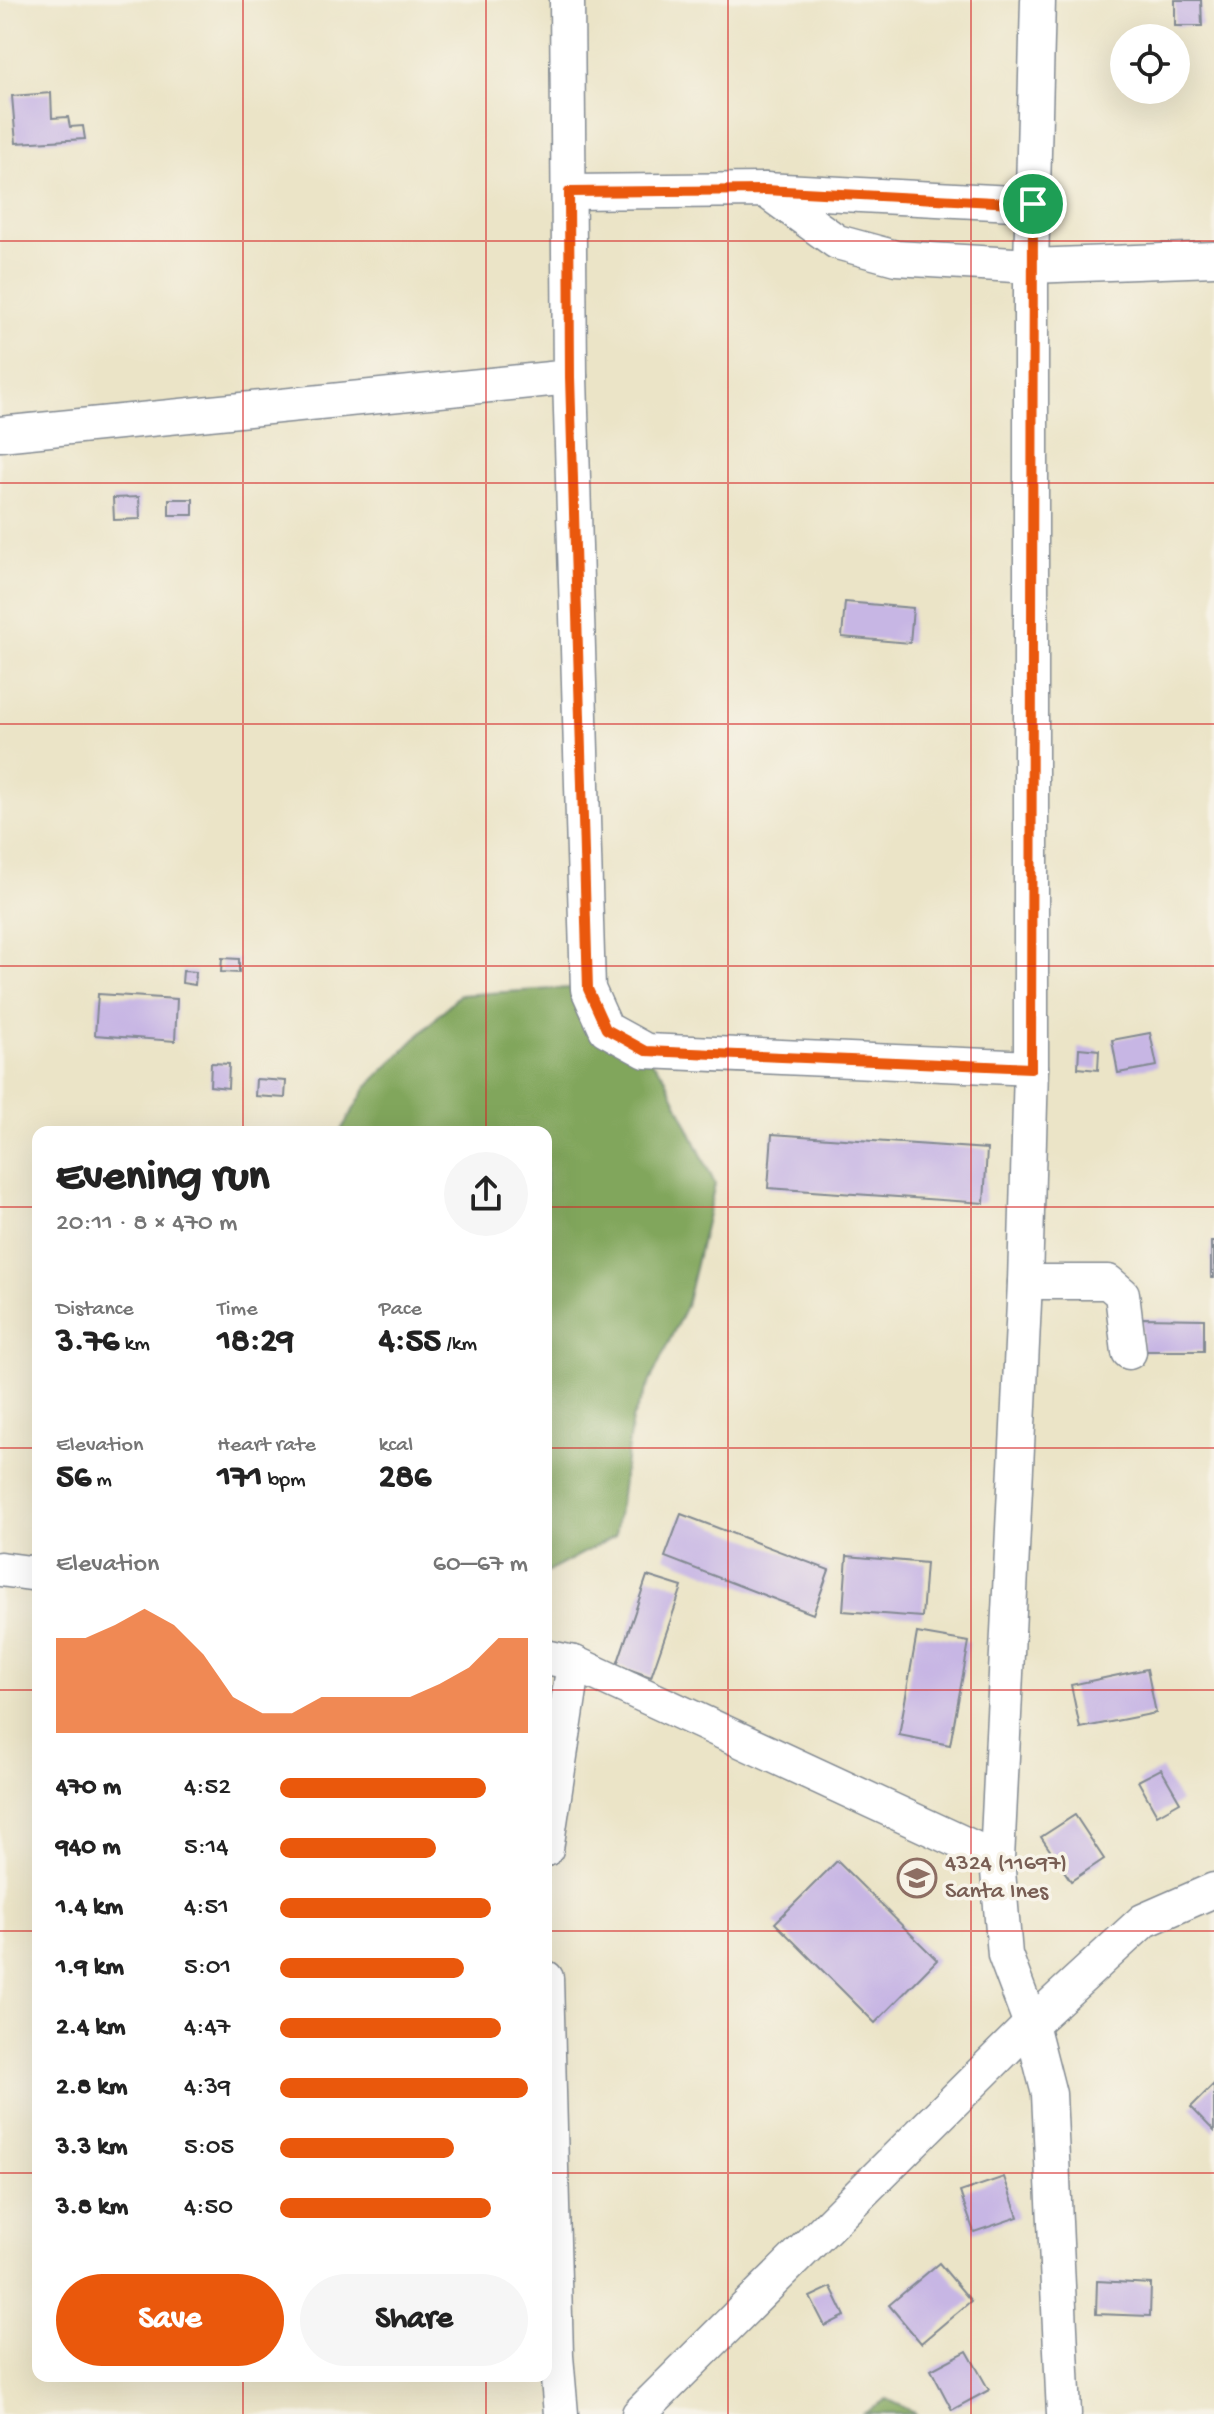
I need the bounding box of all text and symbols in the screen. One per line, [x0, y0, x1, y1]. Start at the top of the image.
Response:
map controls [1110, 24, 1190, 104]
button: locate [1110, 24, 1190, 104]
pin [999, 170, 1067, 238]
icon: arrive [1011, 182, 1055, 226]
button: share [444, 1152, 528, 1236]
text: Evening run [56, 1153, 269, 1205]
text: 20:11 · 8 × 470 m [56, 1209, 237, 1240]
text: Distance [56, 1297, 134, 1323]
text: Time [217, 1297, 258, 1323]
text: Pace [379, 1297, 422, 1323]
text: 3.76 [56, 1323, 119, 1363]
text: 18:29 [217, 1323, 294, 1363]
text: 4:55 [379, 1323, 441, 1363]
text: km [119, 1332, 150, 1358]
text: /km [441, 1332, 477, 1358]
text: Elevation [56, 1433, 143, 1459]
text: Heart rate [217, 1433, 316, 1459]
text: kcal [379, 1433, 413, 1459]
text: 56 [56, 1459, 91, 1499]
text: 171 [217, 1459, 262, 1499]
text: 286 [379, 1459, 431, 1499]
text: m [91, 1468, 112, 1494]
text: bpm [262, 1468, 306, 1494]
text: Elevation [56, 1550, 159, 1581]
text: 60–67 m [433, 1550, 528, 1581]
text: 470 m [56, 1773, 121, 1804]
text: 4:52 [184, 1773, 231, 1804]
text: 940 m [56, 1833, 121, 1864]
text: 5:14 [184, 1833, 229, 1864]
place label: 4324 (11697) Santa Ines [945, 1850, 1067, 1907]
school or university icon: 4324 (11697) Santa Ines [896, 1857, 938, 1899]
text: 1.4 km [56, 1893, 123, 1924]
text: 4:51 [184, 1893, 229, 1924]
text: 1.9 km [56, 1953, 124, 1984]
text: 5:01 [184, 1953, 231, 1984]
text: 2.4 km [56, 2013, 125, 2044]
text: 4:47 [184, 2013, 230, 2044]
text: 2.8 km [56, 2073, 127, 2104]
text: 4:39 [184, 2073, 231, 2104]
text: 3.3 km [56, 2133, 127, 2164]
text: 5:05 [184, 2133, 234, 2164]
text: 3.8 km [56, 2193, 128, 2224]
text: 4:50 [184, 2193, 233, 2224]
button: Save [56, 2274, 284, 2366]
button: Share [300, 2274, 528, 2366]

